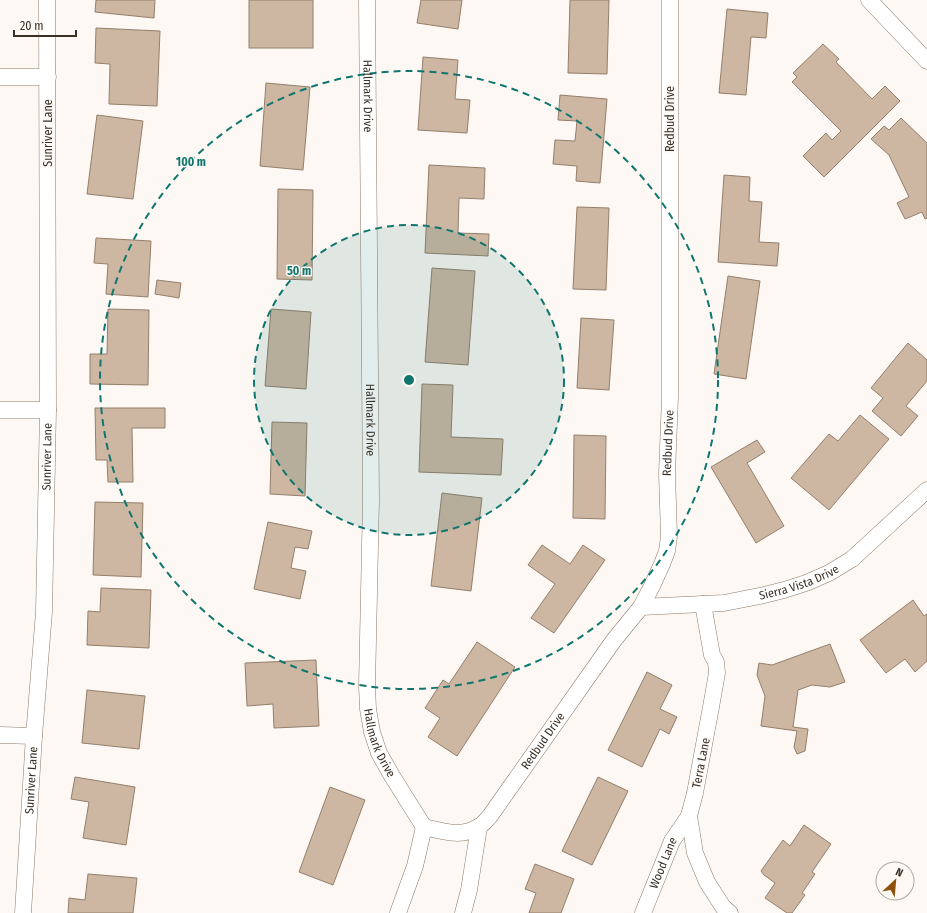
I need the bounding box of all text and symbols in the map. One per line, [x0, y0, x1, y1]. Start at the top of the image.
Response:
scale bar [14, 12, 76, 38]
text: 20 m [20, 19, 44, 33]
street label: Hallmark Drive [360, 60, 375, 132]
street label: Redbud Drive [663, 86, 677, 152]
street label: Sunriver Lane [41, 99, 55, 167]
text: 100 m [176, 155, 206, 169]
text: 50 m [287, 264, 311, 278]
centre of rings [402, 373, 416, 387]
street label: Hallmark Drive [363, 384, 378, 456]
street label: Redbud Drive [660, 410, 676, 476]
street label: Sunriver Lane [39, 423, 55, 491]
street label: Sierra Vista Drive [758, 562, 841, 603]
street label: Hallmark Drive [361, 707, 398, 780]
street label: Redbud Drive [518, 710, 568, 772]
street label: Terra Lane [689, 737, 713, 789]
street label: Sunriver Lane [22, 746, 40, 814]
street label: Wood Lane [647, 834, 680, 891]
north arrow [875, 861, 915, 901]
text: N [893, 865, 905, 880]

